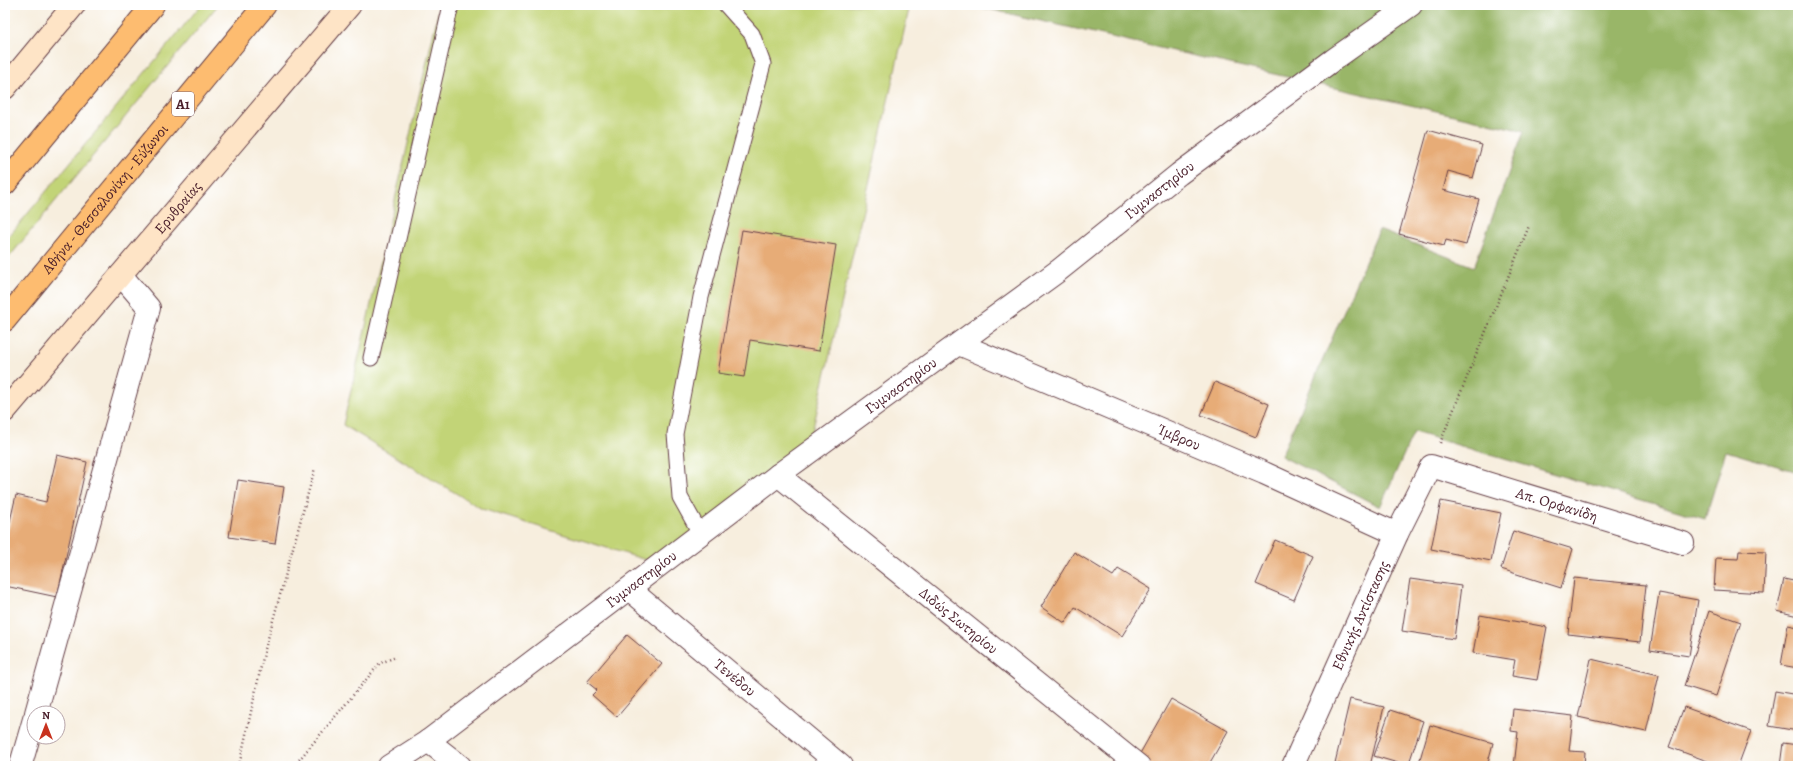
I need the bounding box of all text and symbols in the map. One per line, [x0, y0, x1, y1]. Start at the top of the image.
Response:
road number: Α1 [172, 92, 194, 116]
street label: Αθήνα - Θεσσαλονίκη - Εύζωνοι [37, 120, 173, 279]
street label: Γυμναστηρίου [1120, 156, 1198, 224]
street label: Ερυθραίας [150, 177, 206, 238]
street label: Γυμναστηρίου [861, 353, 941, 418]
street label: Ίμβρου [1155, 419, 1204, 455]
street label: Απ. Ορφανίδη [1513, 482, 1600, 526]
street label: Γυμναστηρίου [602, 546, 681, 612]
street label: Εθνικής Αντίστασης [1327, 557, 1394, 673]
street label: Διδώς Σωτηρίου [915, 583, 1002, 659]
street label: Τενέδου [710, 654, 760, 701]
north arrow [26, 705, 66, 745]
text: N [42, 708, 50, 723]

